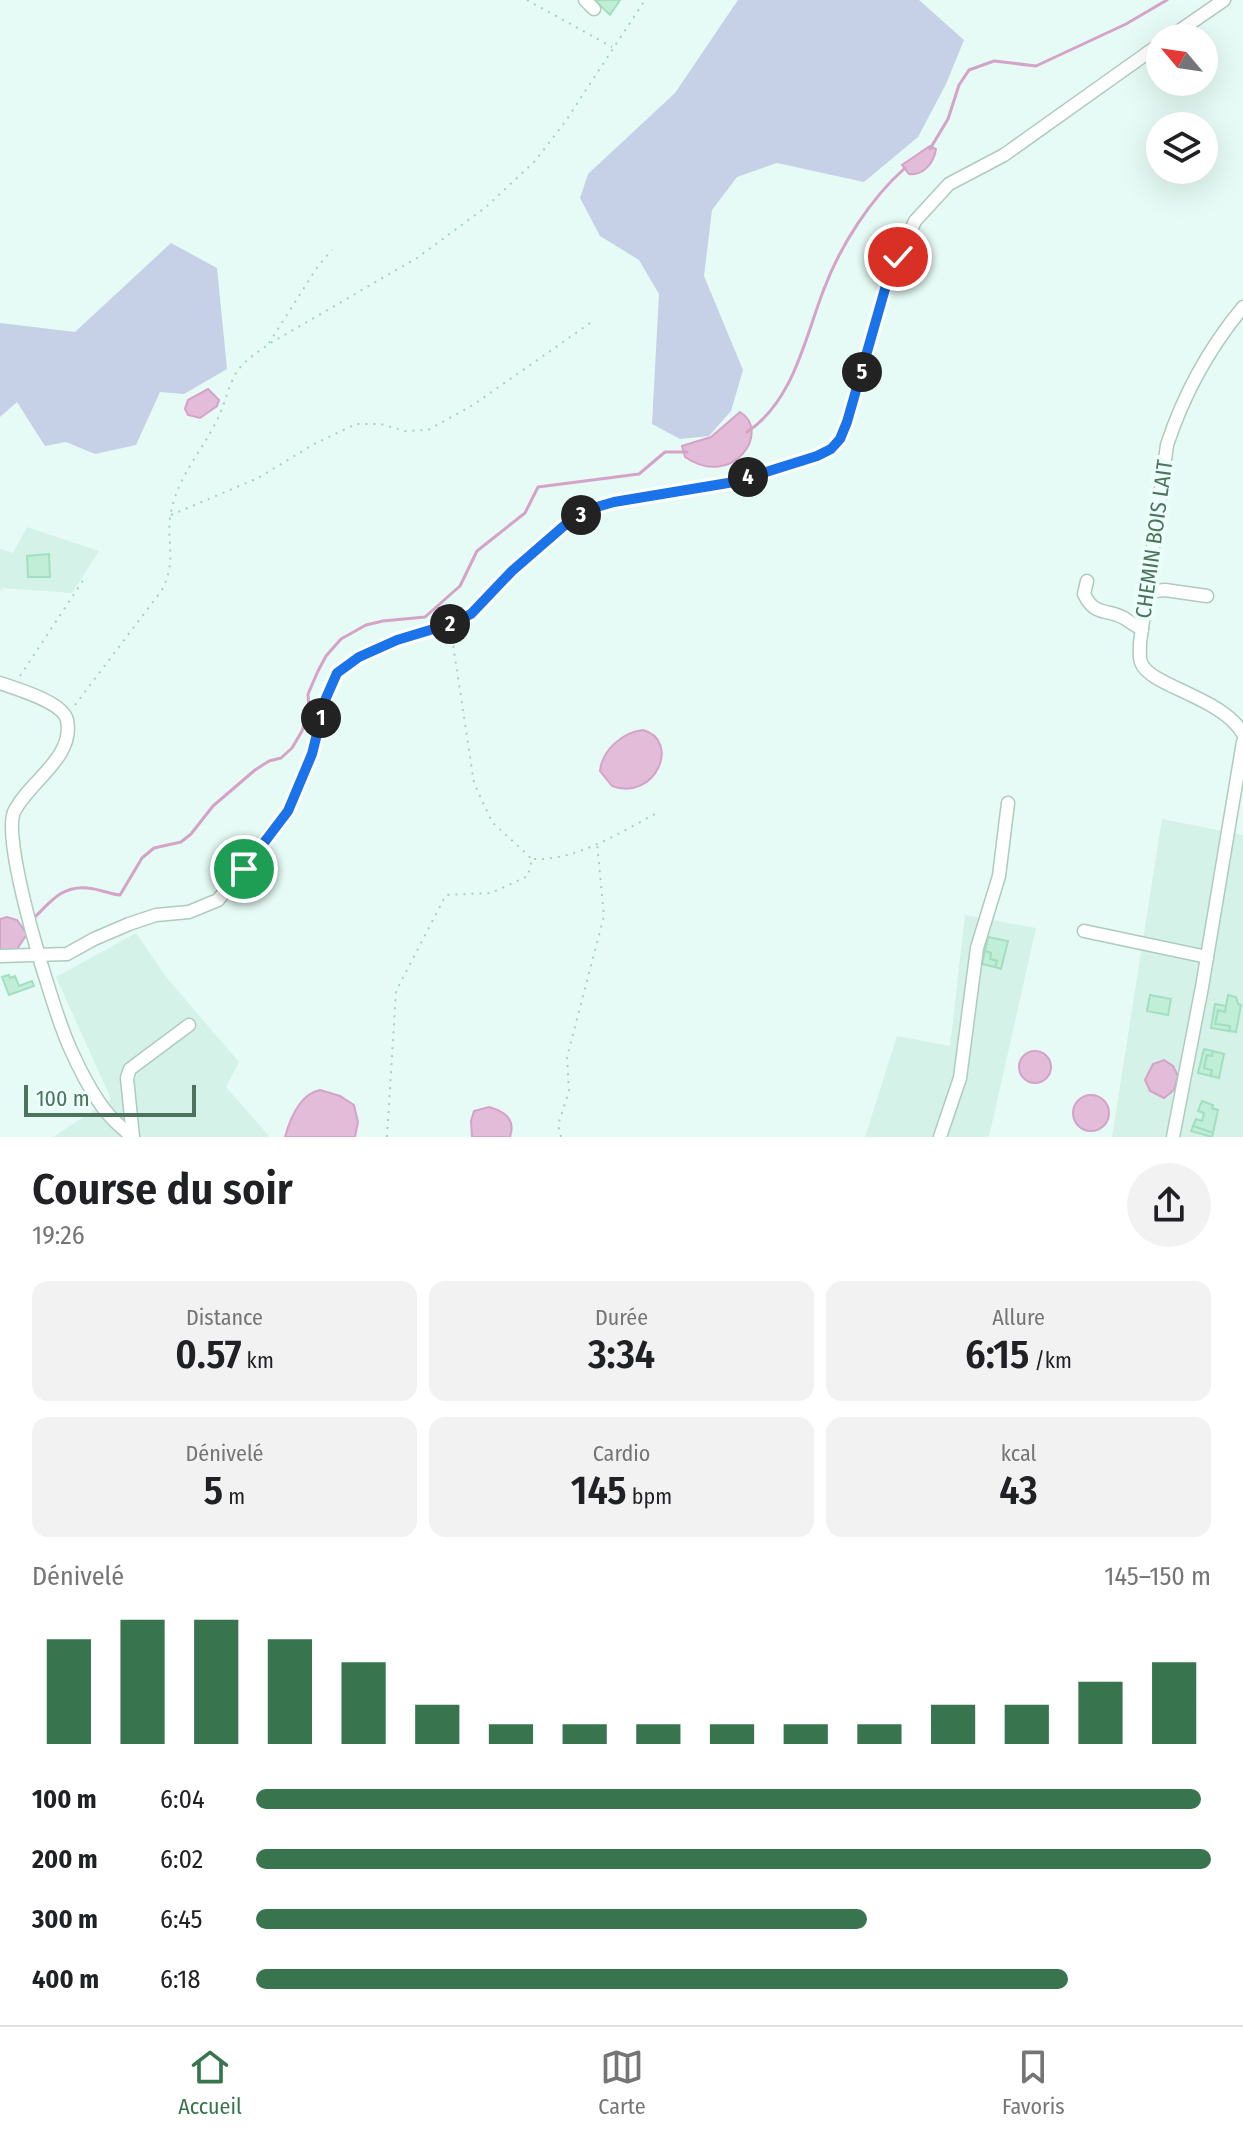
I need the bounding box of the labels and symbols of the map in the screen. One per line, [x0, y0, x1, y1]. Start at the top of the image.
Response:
north arrow [1146, 24, 1218, 96]
pin [864, 223, 932, 291]
pin: 5 [842, 352, 882, 392]
pin: 4 [728, 457, 768, 497]
street label: CHEMIN BOIS LAIT [1130, 457, 1179, 620]
pin: 3 [561, 495, 601, 535]
pin: 2 [430, 604, 470, 644]
pin: 1 [301, 698, 341, 738]
pin [210, 835, 278, 903]
scale bar [24, 1081, 196, 1117]

